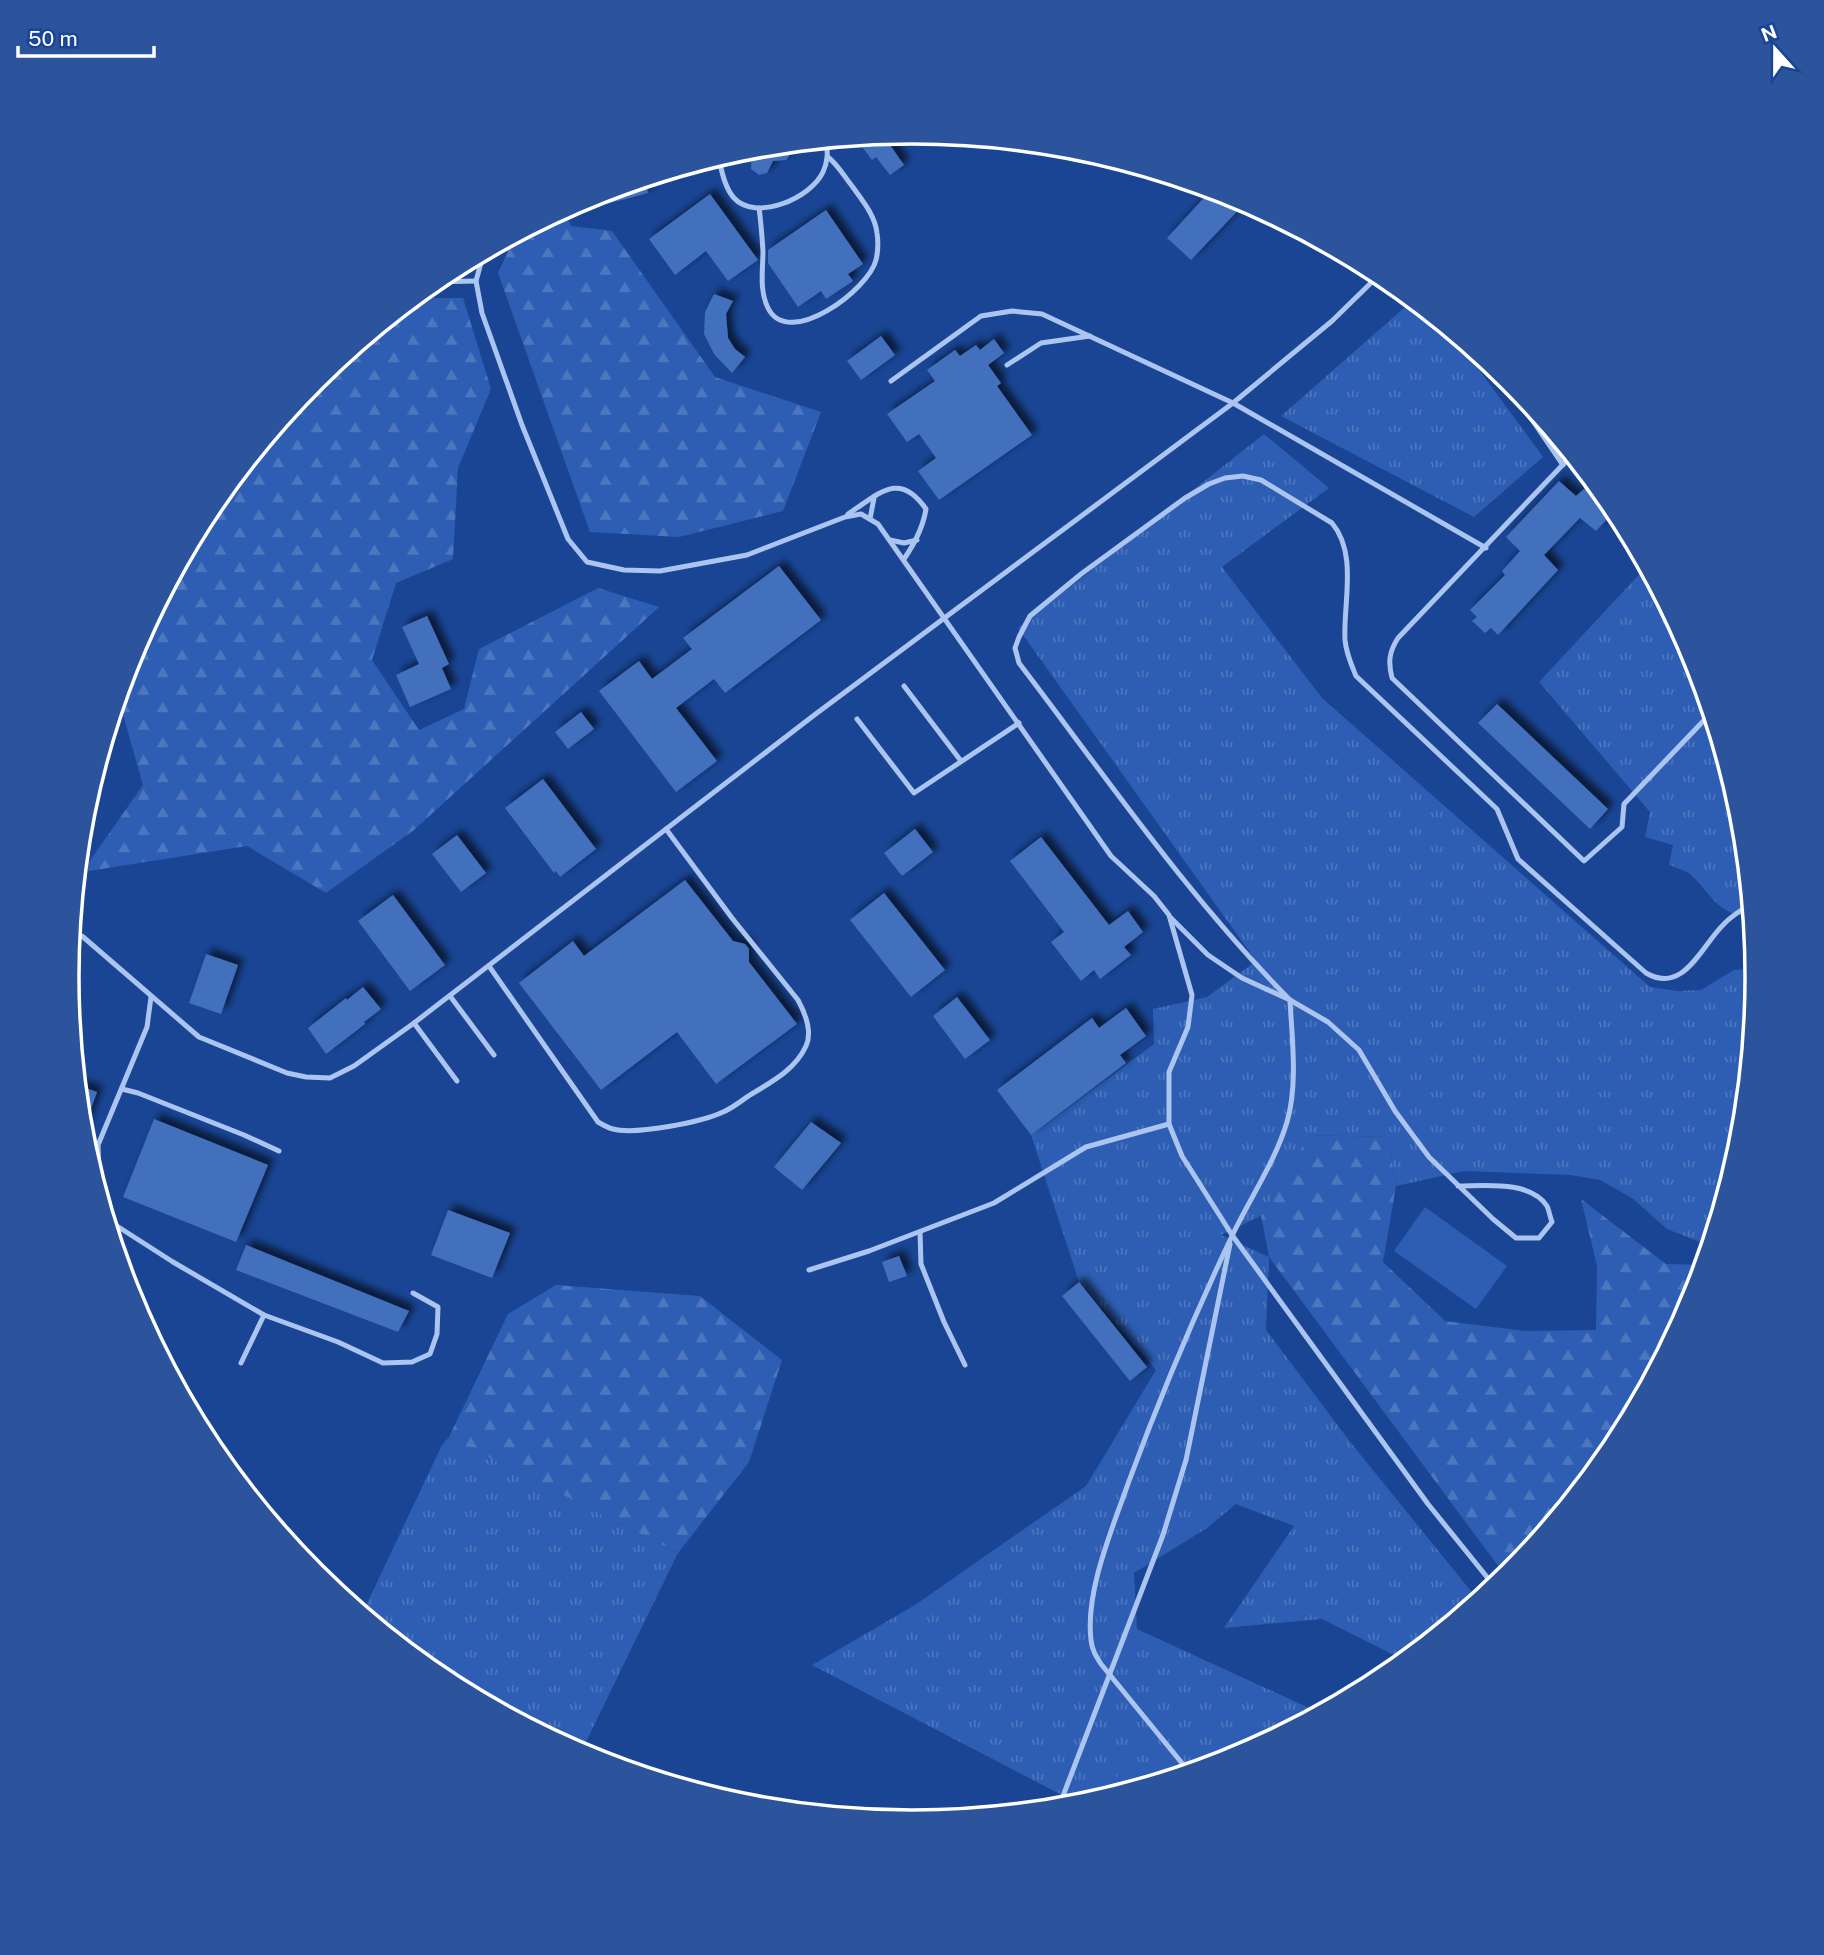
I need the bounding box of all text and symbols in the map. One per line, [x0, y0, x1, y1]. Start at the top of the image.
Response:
scale bar [18, 14, 154, 58]
north arrow [1740, 14, 1810, 84]
text: N [1758, 20, 1780, 46]
text: 50 m [28, 26, 78, 51]

